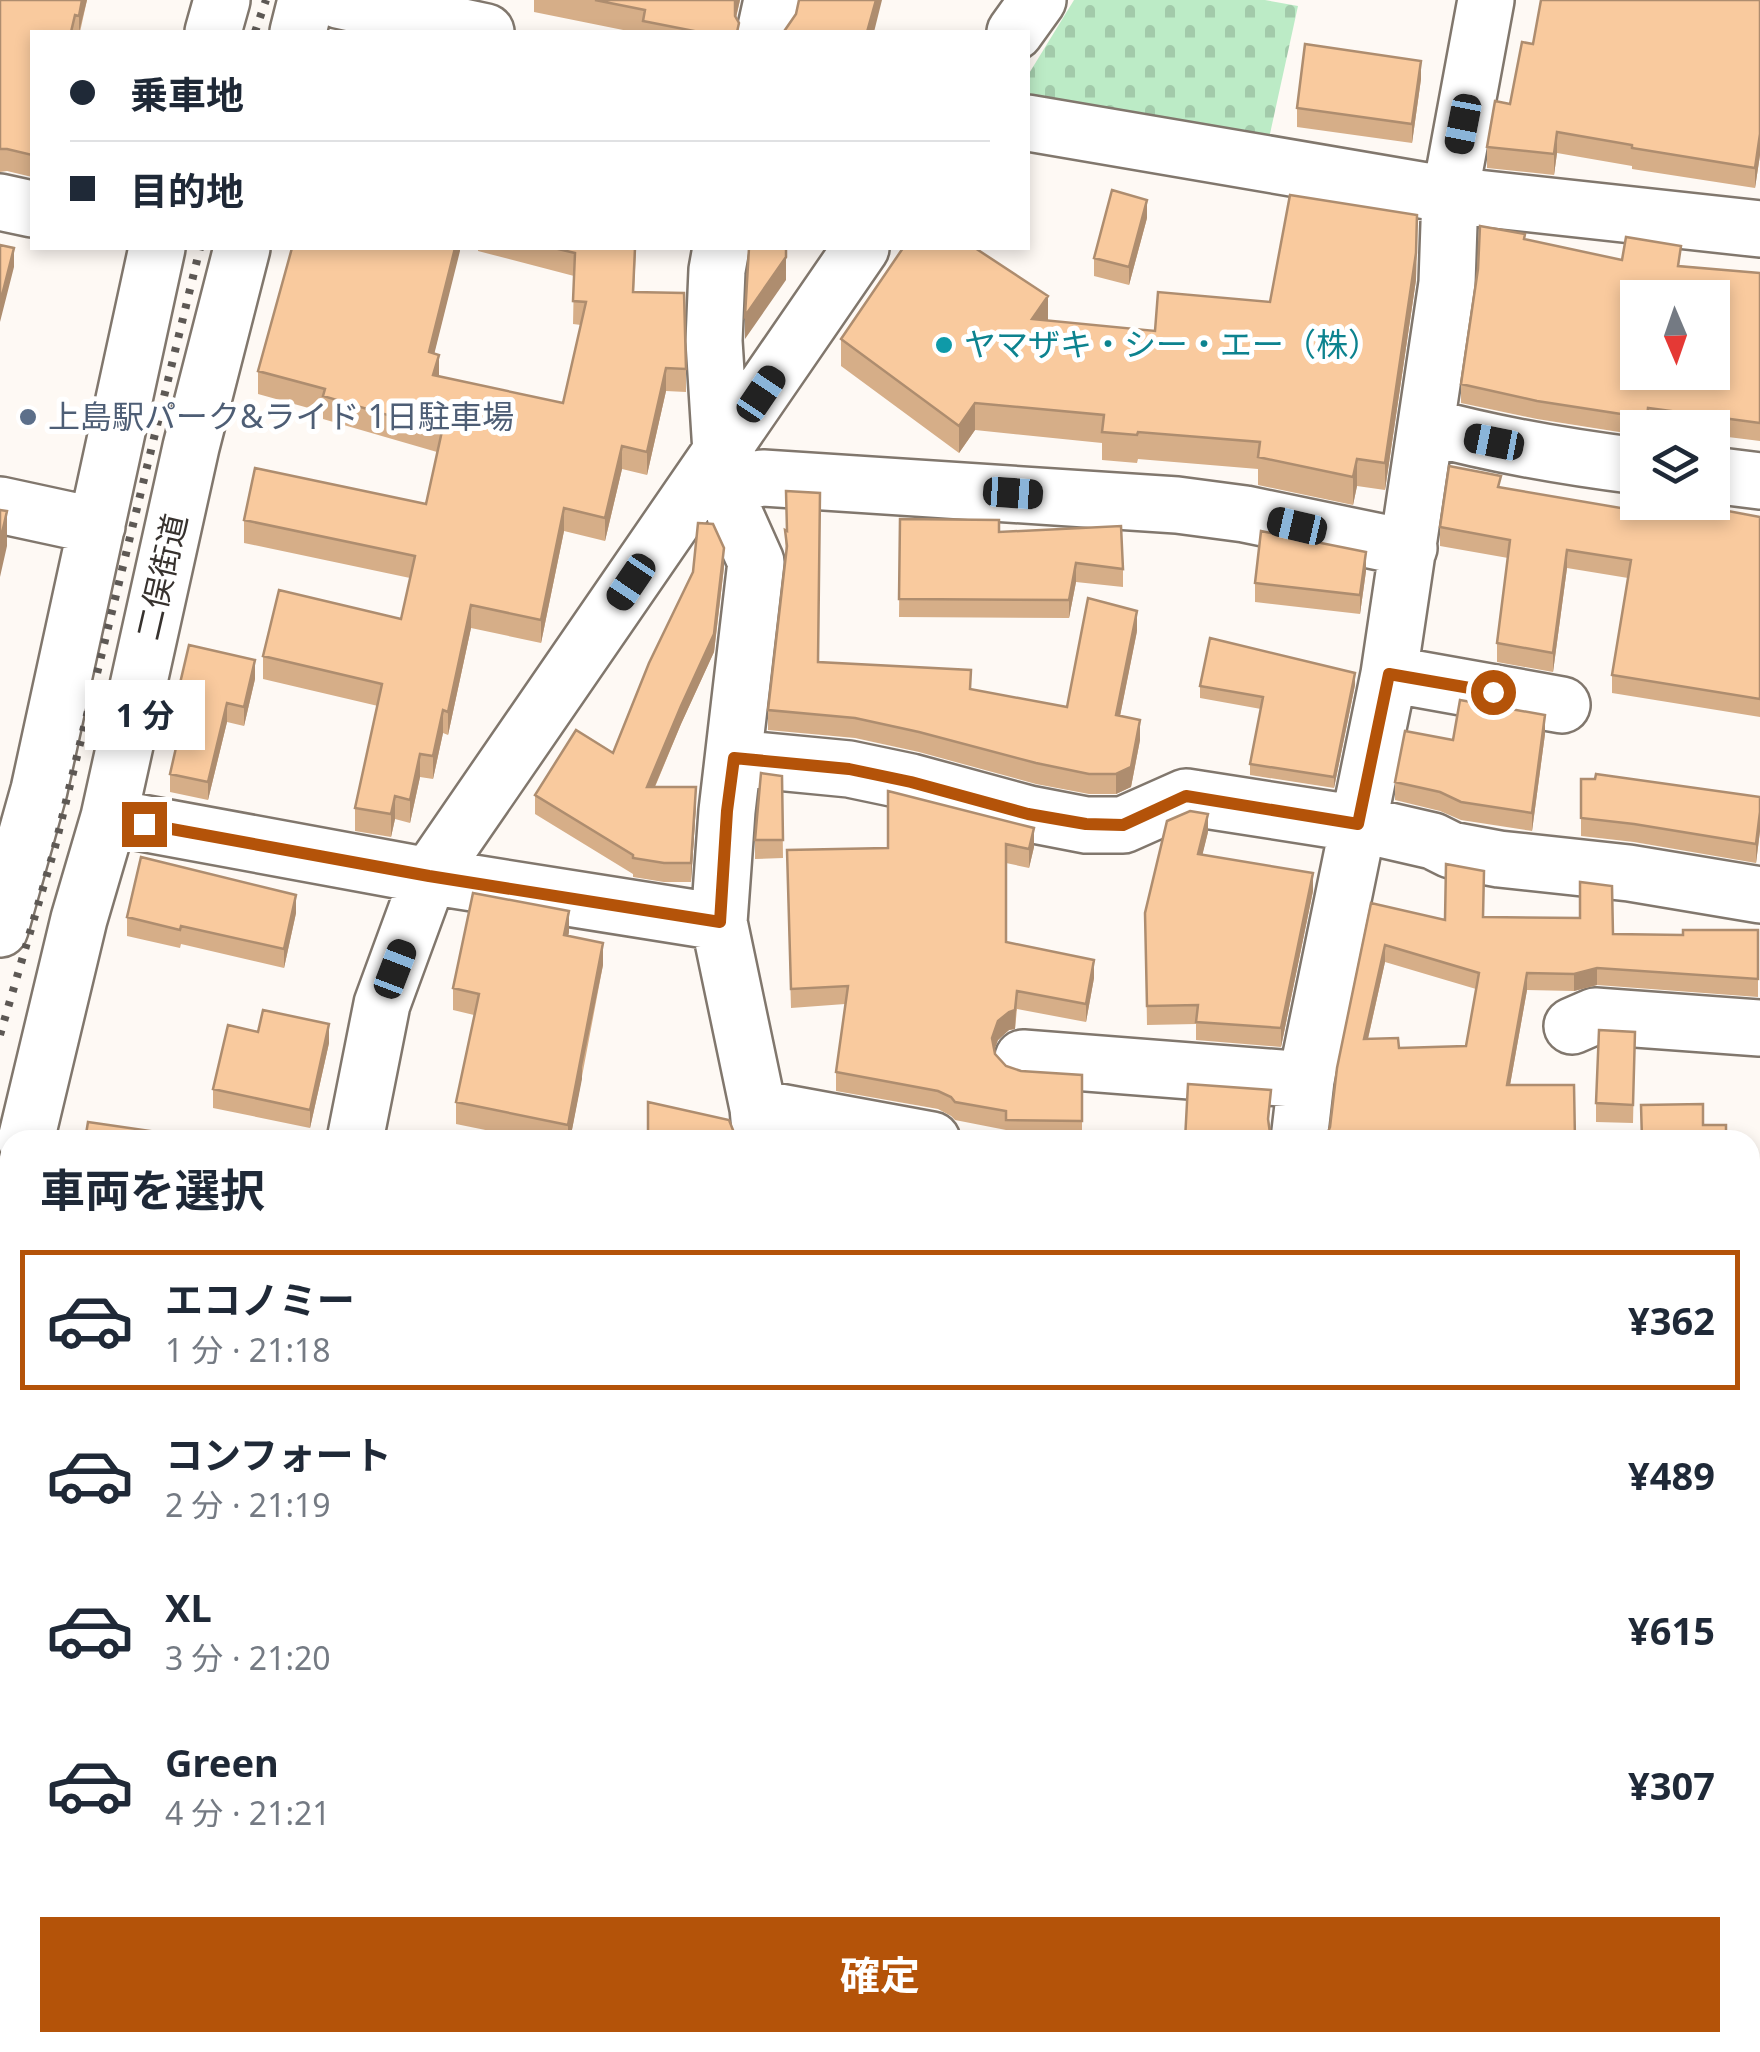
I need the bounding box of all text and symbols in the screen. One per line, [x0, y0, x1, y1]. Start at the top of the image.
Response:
text: 乗車地 [130, 68, 244, 120]
car [1443, 92, 1483, 156]
text: 目的地 [130, 164, 244, 216]
north arrow [1620, 280, 1730, 390]
map controls [1620, 280, 1730, 520]
place label: ヤマザキ・シー・エー（株） [964, 322, 1380, 365]
marker: ヤマザキ・シー・エー（株） [933, 334, 955, 356]
car [732, 361, 790, 427]
place label: 上島駅パーク&ライド 1日駐車場 [48, 394, 514, 437]
marker: 上島駅パーク&ライド 1日駐車場 [17, 406, 39, 428]
button: layers [1620, 410, 1730, 520]
car [1462, 422, 1526, 462]
car [982, 476, 1044, 510]
car [1264, 505, 1330, 547]
street label: 二俣街道 [125, 509, 196, 644]
car [602, 549, 660, 615]
route start [1471, 670, 1516, 715]
callout: 1 分 [84, 679, 204, 749]
text: 1 分 [116, 693, 174, 736]
route end [122, 802, 167, 847]
car [370, 936, 420, 1002]
text: 車両を選択 [40, 1159, 265, 1220]
text: エコノミー [165, 1273, 355, 1325]
icon: car [45, 1275, 135, 1365]
text: ¥362 [1628, 1294, 1715, 1346]
text: 1 分 · 21:18 [165, 1328, 331, 1371]
text: コンフォート [165, 1428, 392, 1480]
icon: car [45, 1430, 135, 1520]
text: ¥489 [1628, 1449, 1715, 1501]
text: 2 分 · 21:19 [165, 1483, 331, 1526]
text: XL [165, 1581, 212, 1633]
icon: car [45, 1585, 135, 1675]
text: ¥615 [1628, 1604, 1715, 1656]
text: 3 分 · 21:20 [165, 1636, 331, 1679]
text: Green [165, 1736, 279, 1788]
icon: car [45, 1740, 135, 1830]
text: ¥307 [1628, 1759, 1715, 1811]
text: 4 分 · 21:21 [165, 1791, 331, 1834]
button: 確定 [40, 1917, 1720, 2032]

